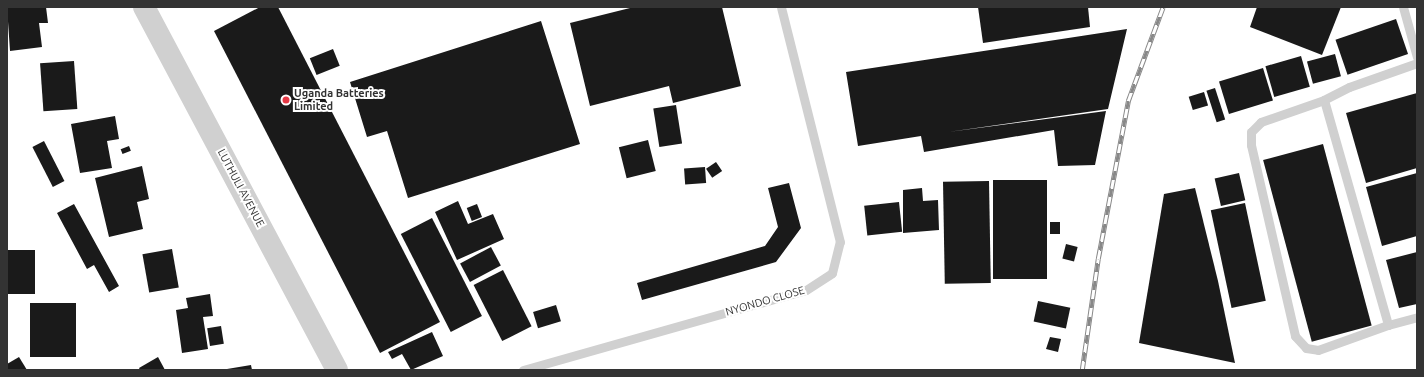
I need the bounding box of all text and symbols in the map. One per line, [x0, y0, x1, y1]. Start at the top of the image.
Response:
place label: Uganda Batteries Limited [294, 87, 384, 113]
marker: Uganda Batteries Limited [281, 95, 291, 105]
street label: LUTHULI AVENUE [215, 147, 267, 229]
street label: NYONDO CLOSE [724, 283, 806, 319]

